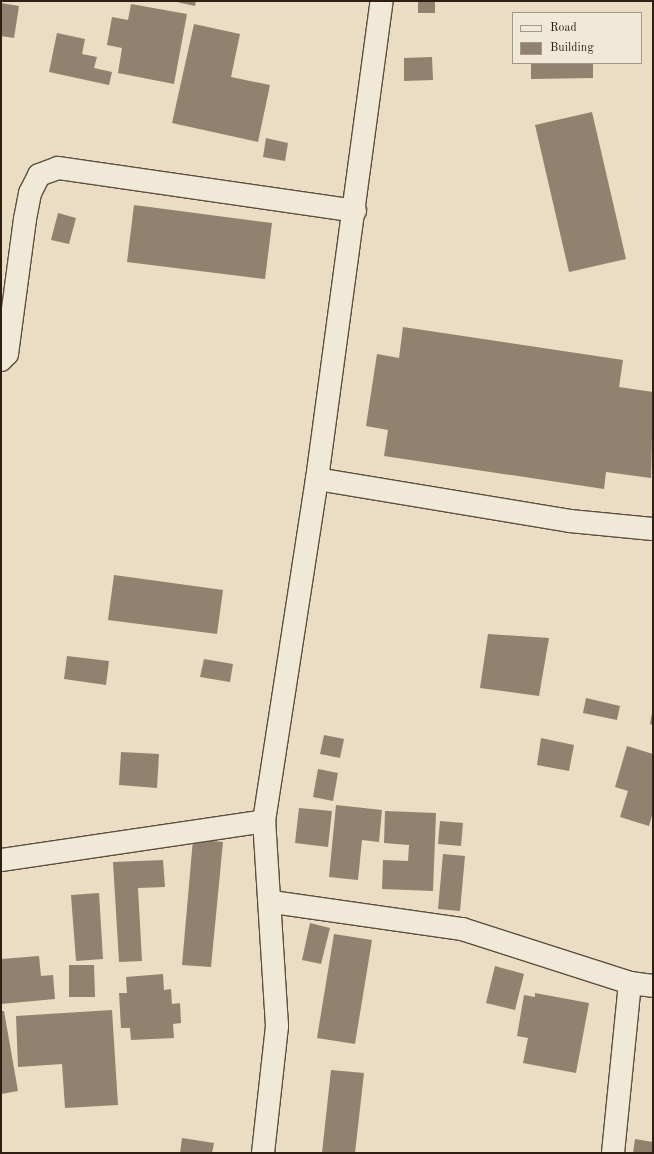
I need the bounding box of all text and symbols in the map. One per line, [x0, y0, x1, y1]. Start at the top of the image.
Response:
legend [512, 12, 642, 64]
text: Road [550, 22, 577, 34]
text: Building [550, 42, 594, 54]

